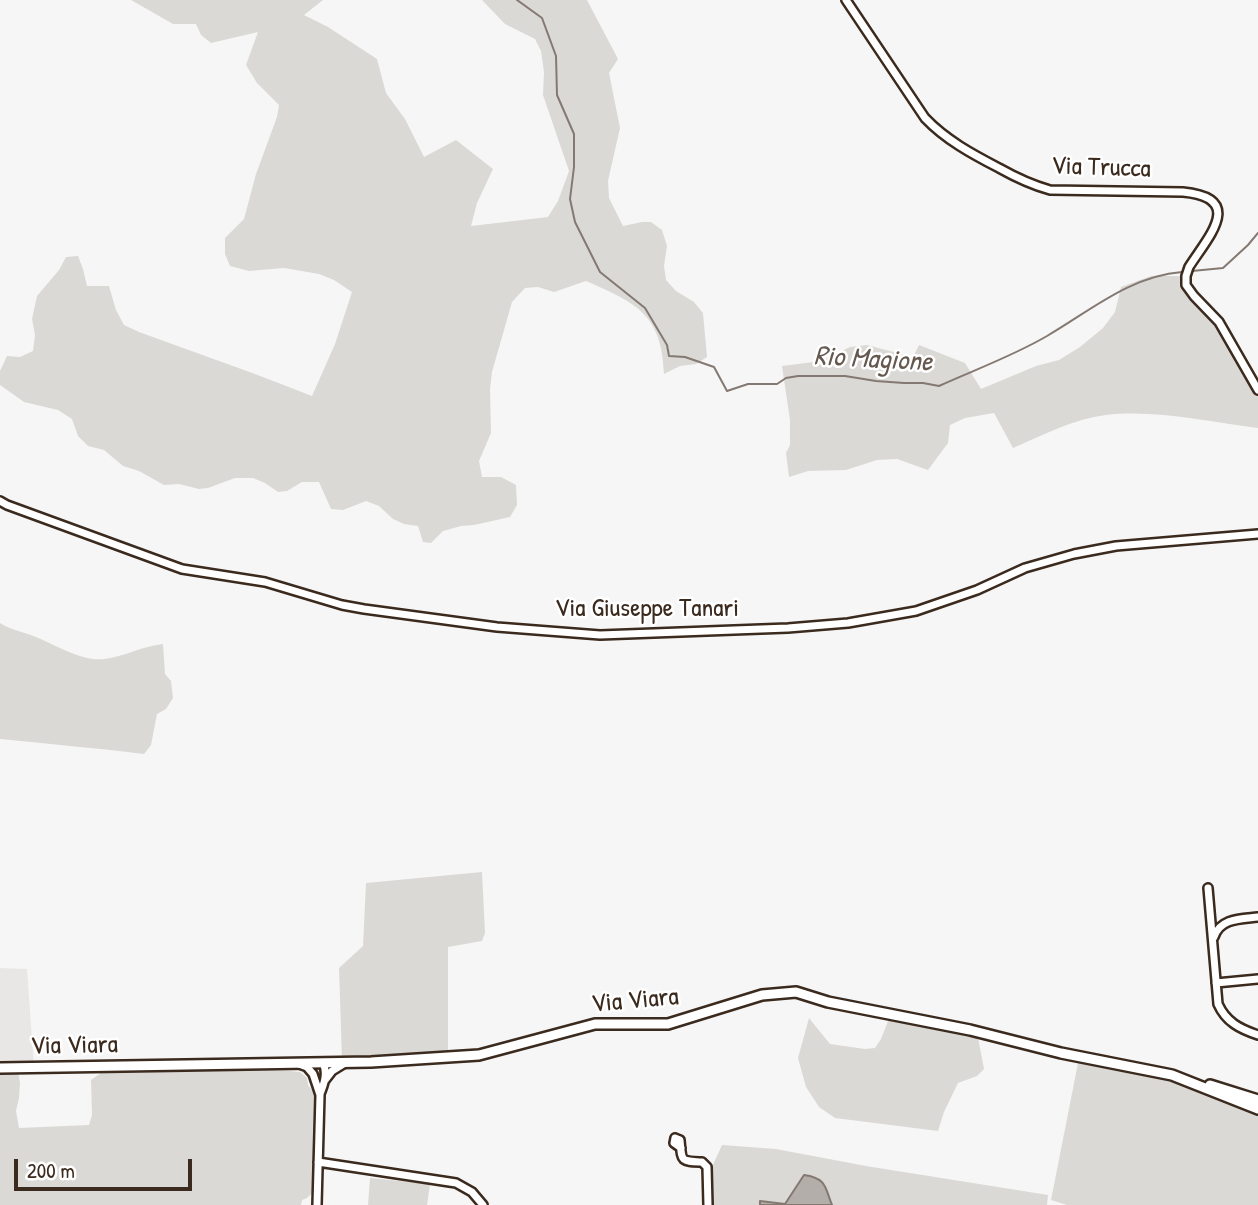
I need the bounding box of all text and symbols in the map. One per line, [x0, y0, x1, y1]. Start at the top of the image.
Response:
street label: Via Trucca [1051, 151, 1151, 185]
water label: Rio Magione [813, 340, 933, 380]
street label: Via Giuseppe Tanari [555, 593, 739, 625]
street label: Via Viara [590, 982, 680, 1020]
street label: Via Viara [30, 1030, 118, 1062]
scale bar [18, 1146, 196, 1190]
text: 200 m [27, 1156, 75, 1185]

